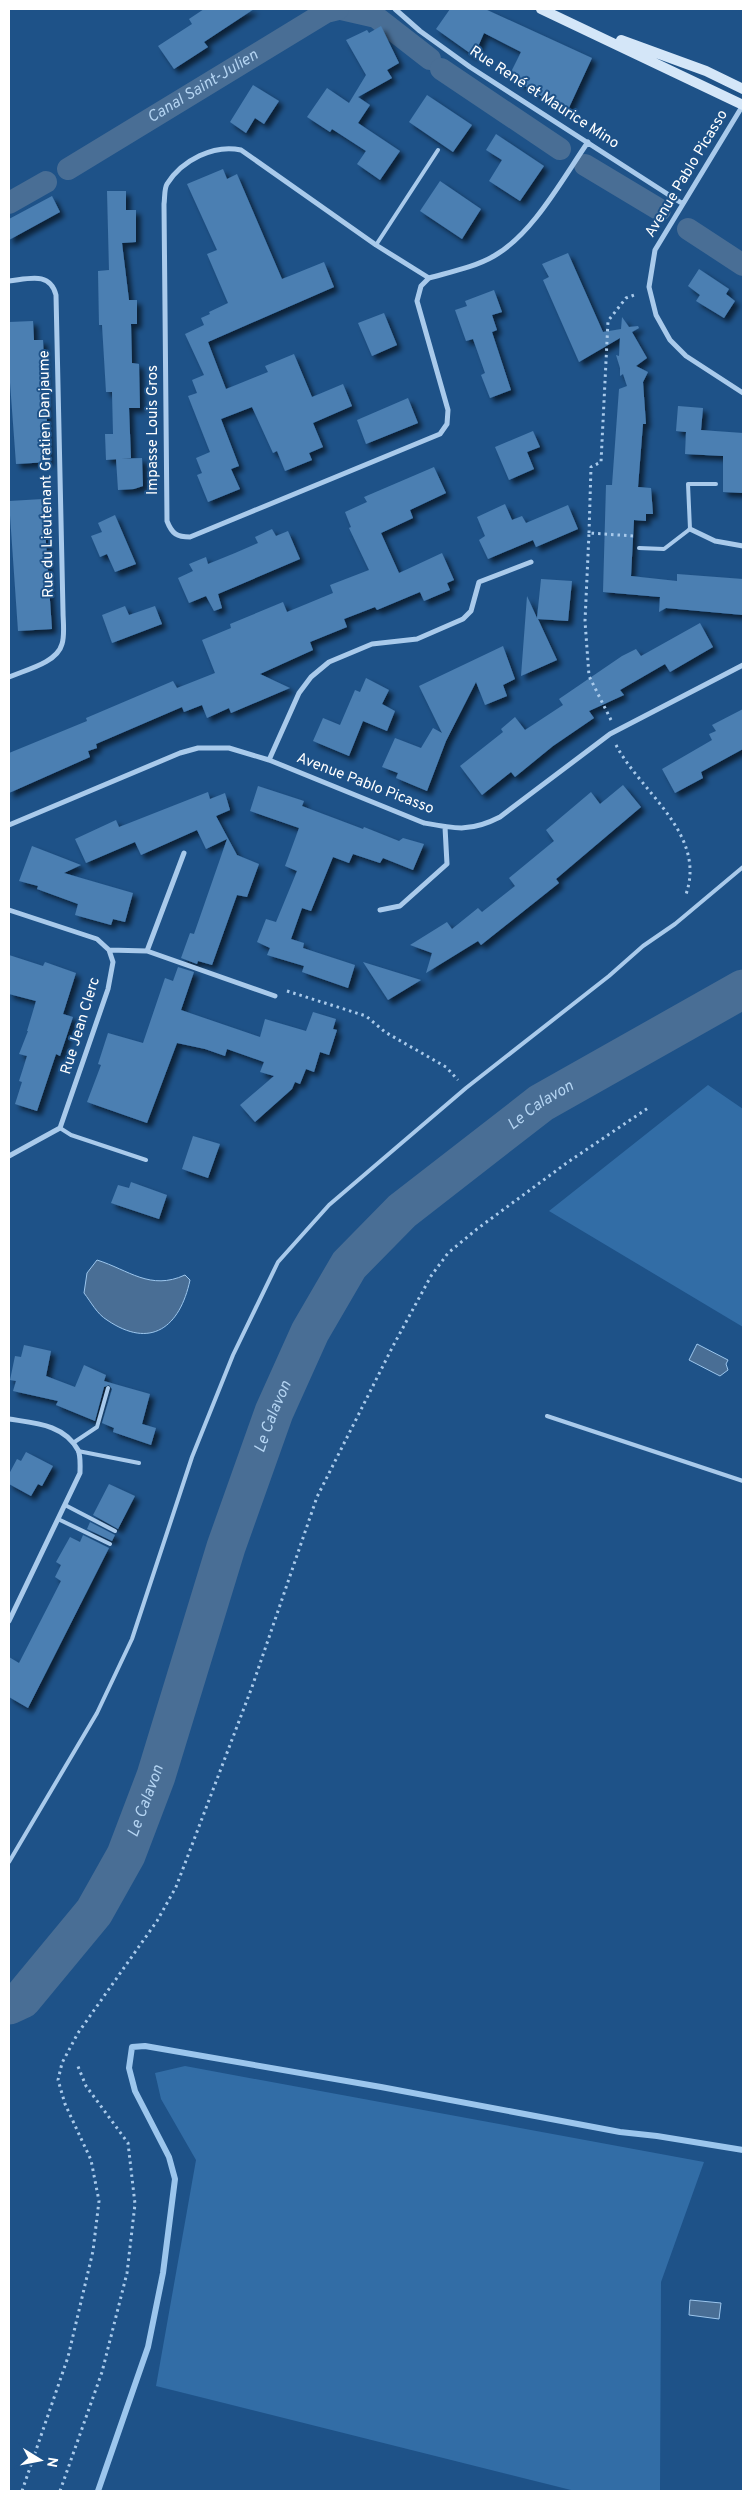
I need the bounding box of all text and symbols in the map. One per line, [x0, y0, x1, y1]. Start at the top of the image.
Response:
street label: Rue René et Maurice Mino [466, 42, 622, 154]
water label: Canal Saint-Julien [144, 45, 262, 128]
street label: Avenue Pablo Picasso [641, 107, 733, 241]
street label: Rue du Lieutenant Gratien Danjaume [35, 350, 59, 598]
street label: Impasse Louis Gros [144, 365, 163, 495]
street label: Avenue Pablo Picasso [294, 749, 436, 819]
street label: Rue Jean Clerc [57, 975, 105, 1077]
water label: Le Calavon [504, 1076, 577, 1135]
water label: Le Calavon [250, 1378, 297, 1456]
water label: Le Calavon [124, 1763, 169, 1840]
north arrow [15, 2435, 65, 2485]
text: N [42, 2456, 61, 2468]

